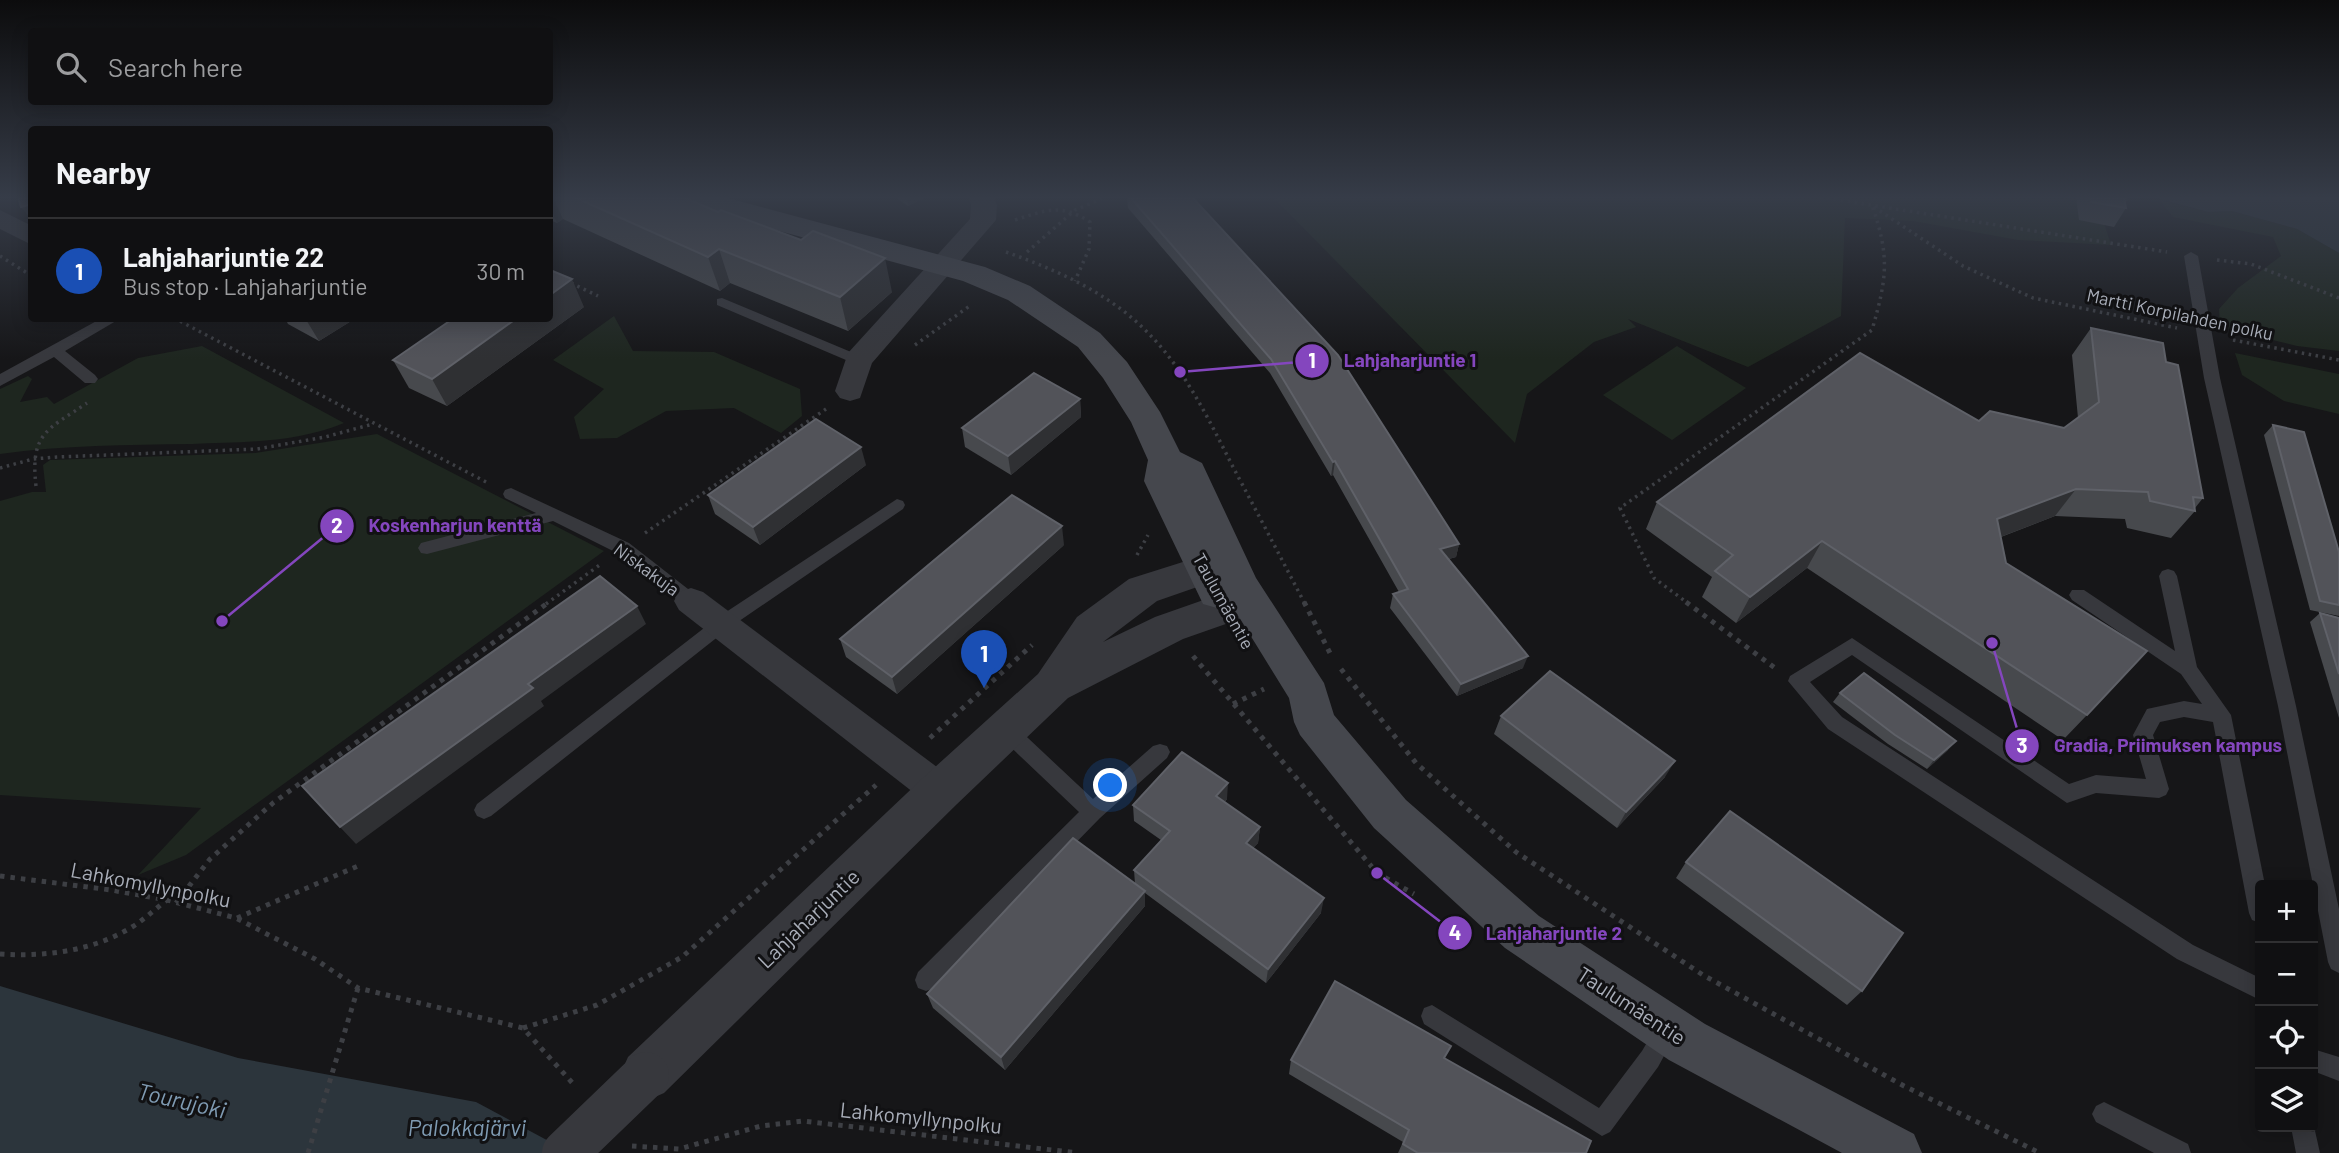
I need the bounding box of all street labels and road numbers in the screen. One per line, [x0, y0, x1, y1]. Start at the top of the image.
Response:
street label: Martti Korpilahden polku [2085, 284, 2275, 344]
street label: Niskakuja [610, 538, 684, 600]
street label: Taulumäentie [1189, 549, 1259, 653]
street label: Lahkomyllynpolku [69, 856, 233, 912]
street label: Lahjaharjuntie [752, 863, 864, 973]
street label: Taulumäentie [1573, 961, 1691, 1049]
street label: Lahkomyllynpolku [839, 1096, 1003, 1138]

